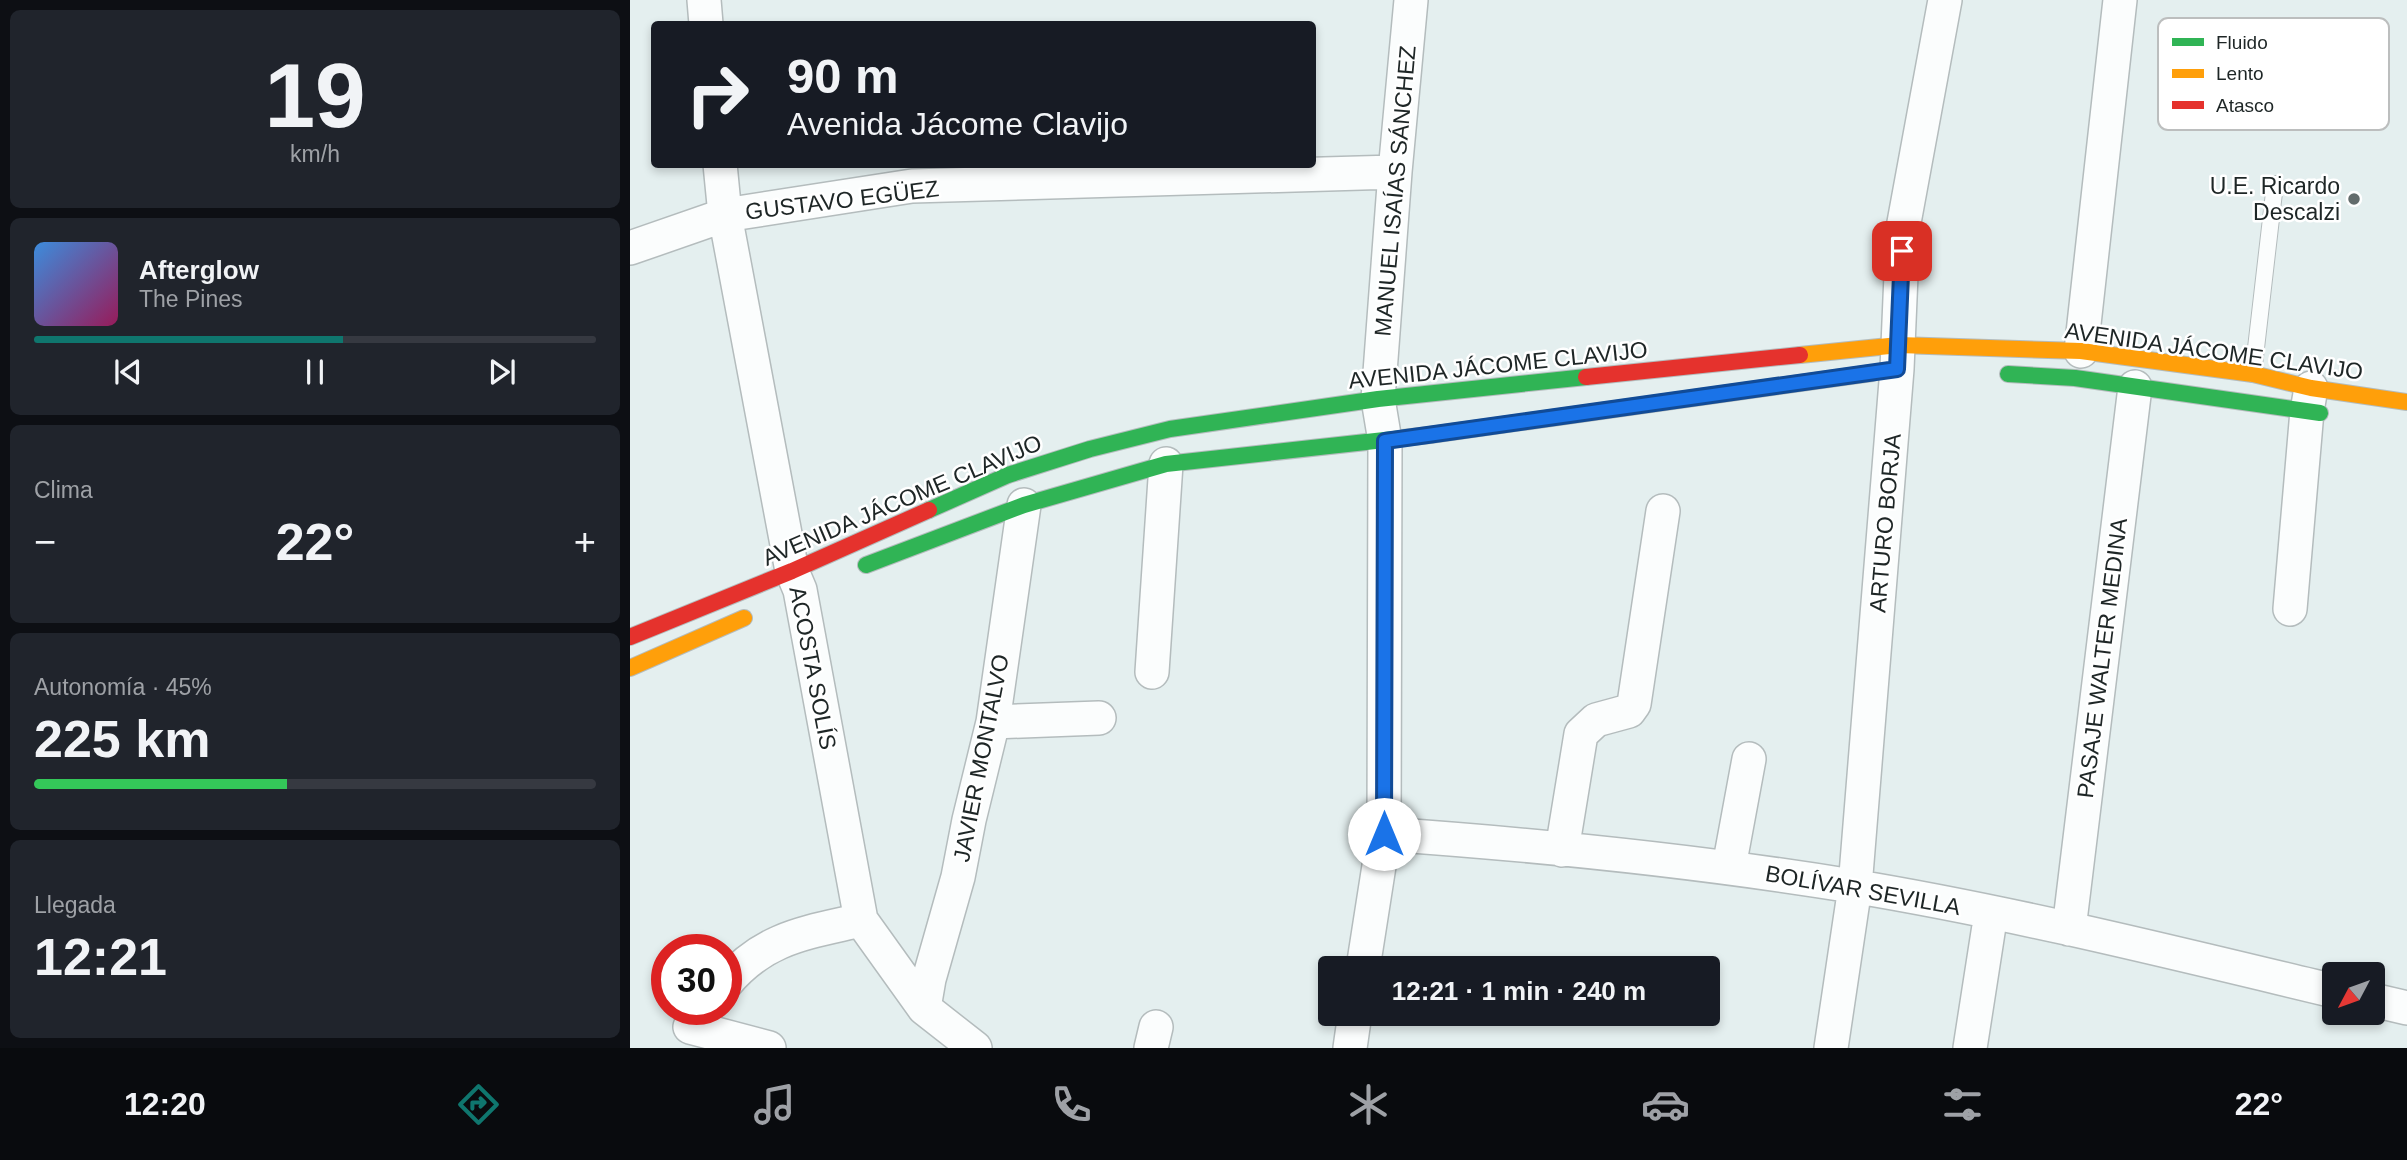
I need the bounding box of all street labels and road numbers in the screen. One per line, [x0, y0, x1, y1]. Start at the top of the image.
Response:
street label: MANUEL ISAÍAS SÁNCHEZ [1369, 45, 1421, 337]
street label: GUSTAVO EGÜEZ [744, 175, 940, 225]
street label: AVENIDA JÁCOME CLAVIJO [2063, 317, 2365, 385]
street label: AVENIDA JÁCOME CLAVIJO [1347, 336, 1649, 394]
street label: AVENIDA JÁCOME CLAVIJO [758, 429, 1046, 571]
street label: ARTURO BORJA [1864, 432, 1906, 614]
street label: PASAJE WALTER MEDINA [2072, 516, 2132, 800]
street label: ACOSTA SOLÍS [784, 584, 842, 752]
street label: JAVIER MONTALVO [948, 652, 1014, 864]
street label: BOLÍVAR SEVILLA [1763, 860, 1963, 920]

